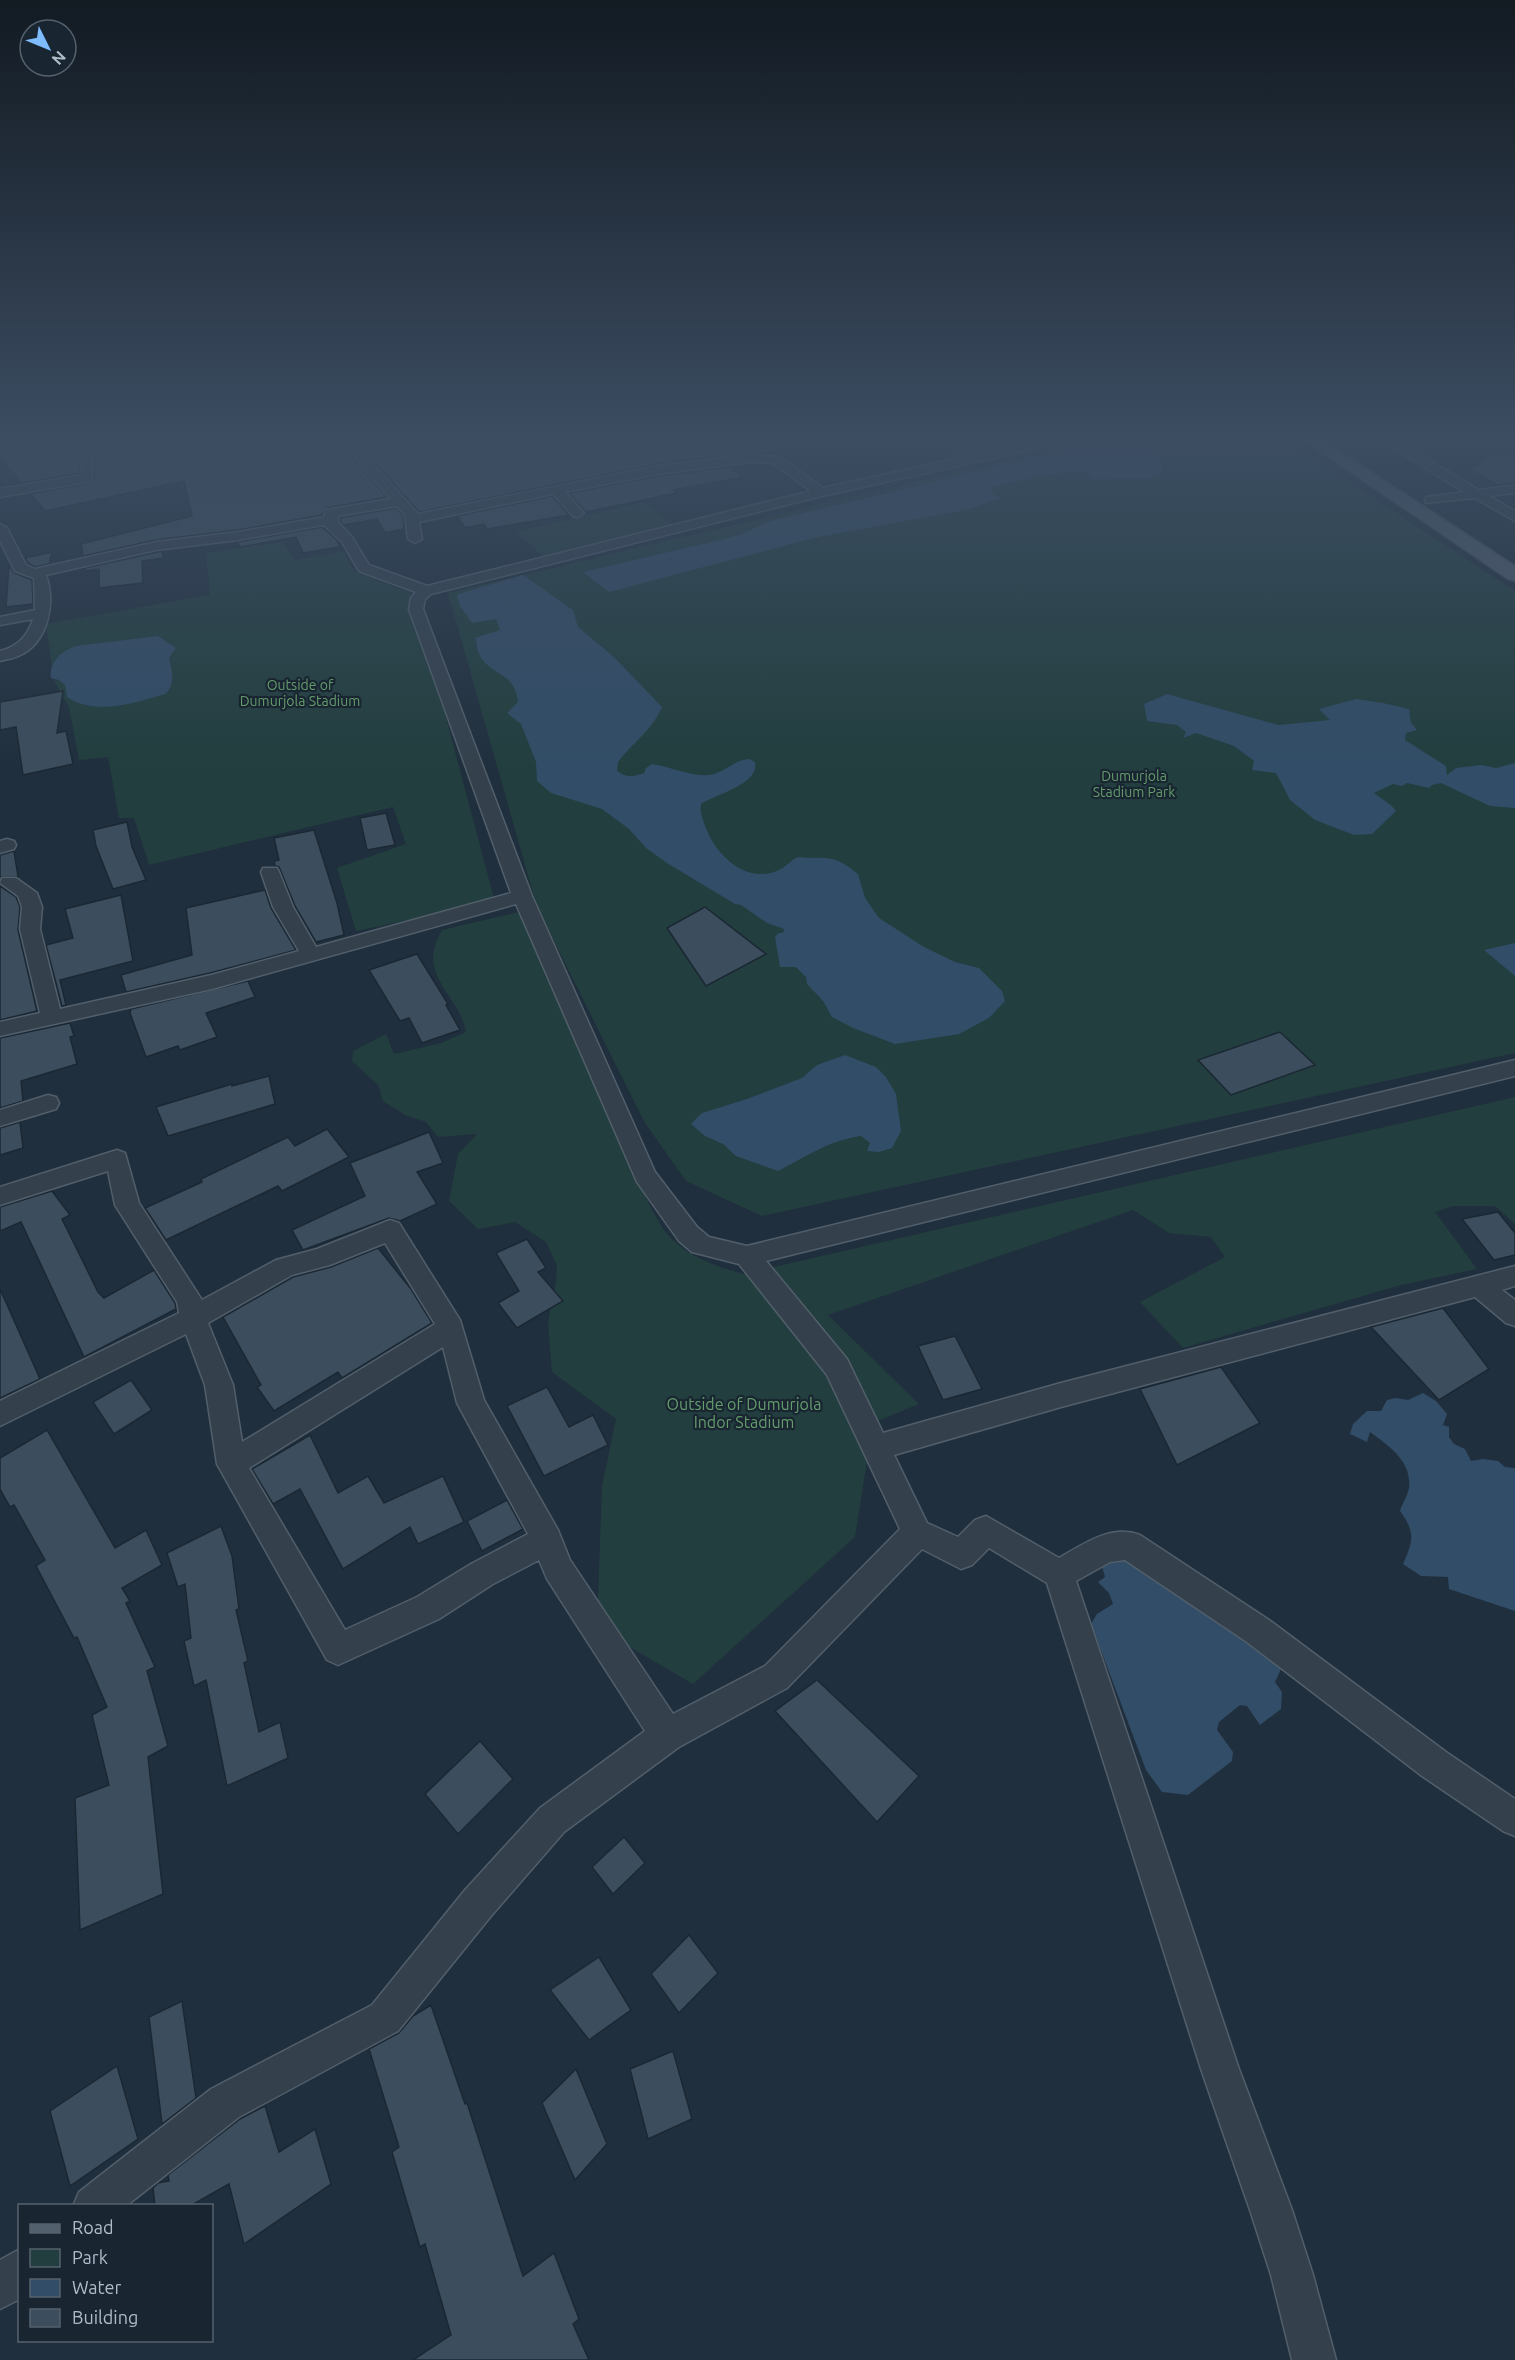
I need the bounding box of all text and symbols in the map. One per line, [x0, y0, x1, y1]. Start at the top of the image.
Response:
north arrow [18, 18, 78, 78]
text: N [48, 48, 70, 69]
park label: Outside of Dumurjola Stadium [240, 677, 360, 709]
park label: Dumurjola Stadium Park [1093, 768, 1175, 800]
park label: Outside of Dumurjola Indor Stadium [667, 1395, 821, 1431]
legend [18, 2204, 213, 2342]
text: Road [72, 2217, 114, 2237]
text: Park [72, 2247, 108, 2267]
text: Water [72, 2277, 122, 2297]
text: Building [72, 2307, 138, 2327]

